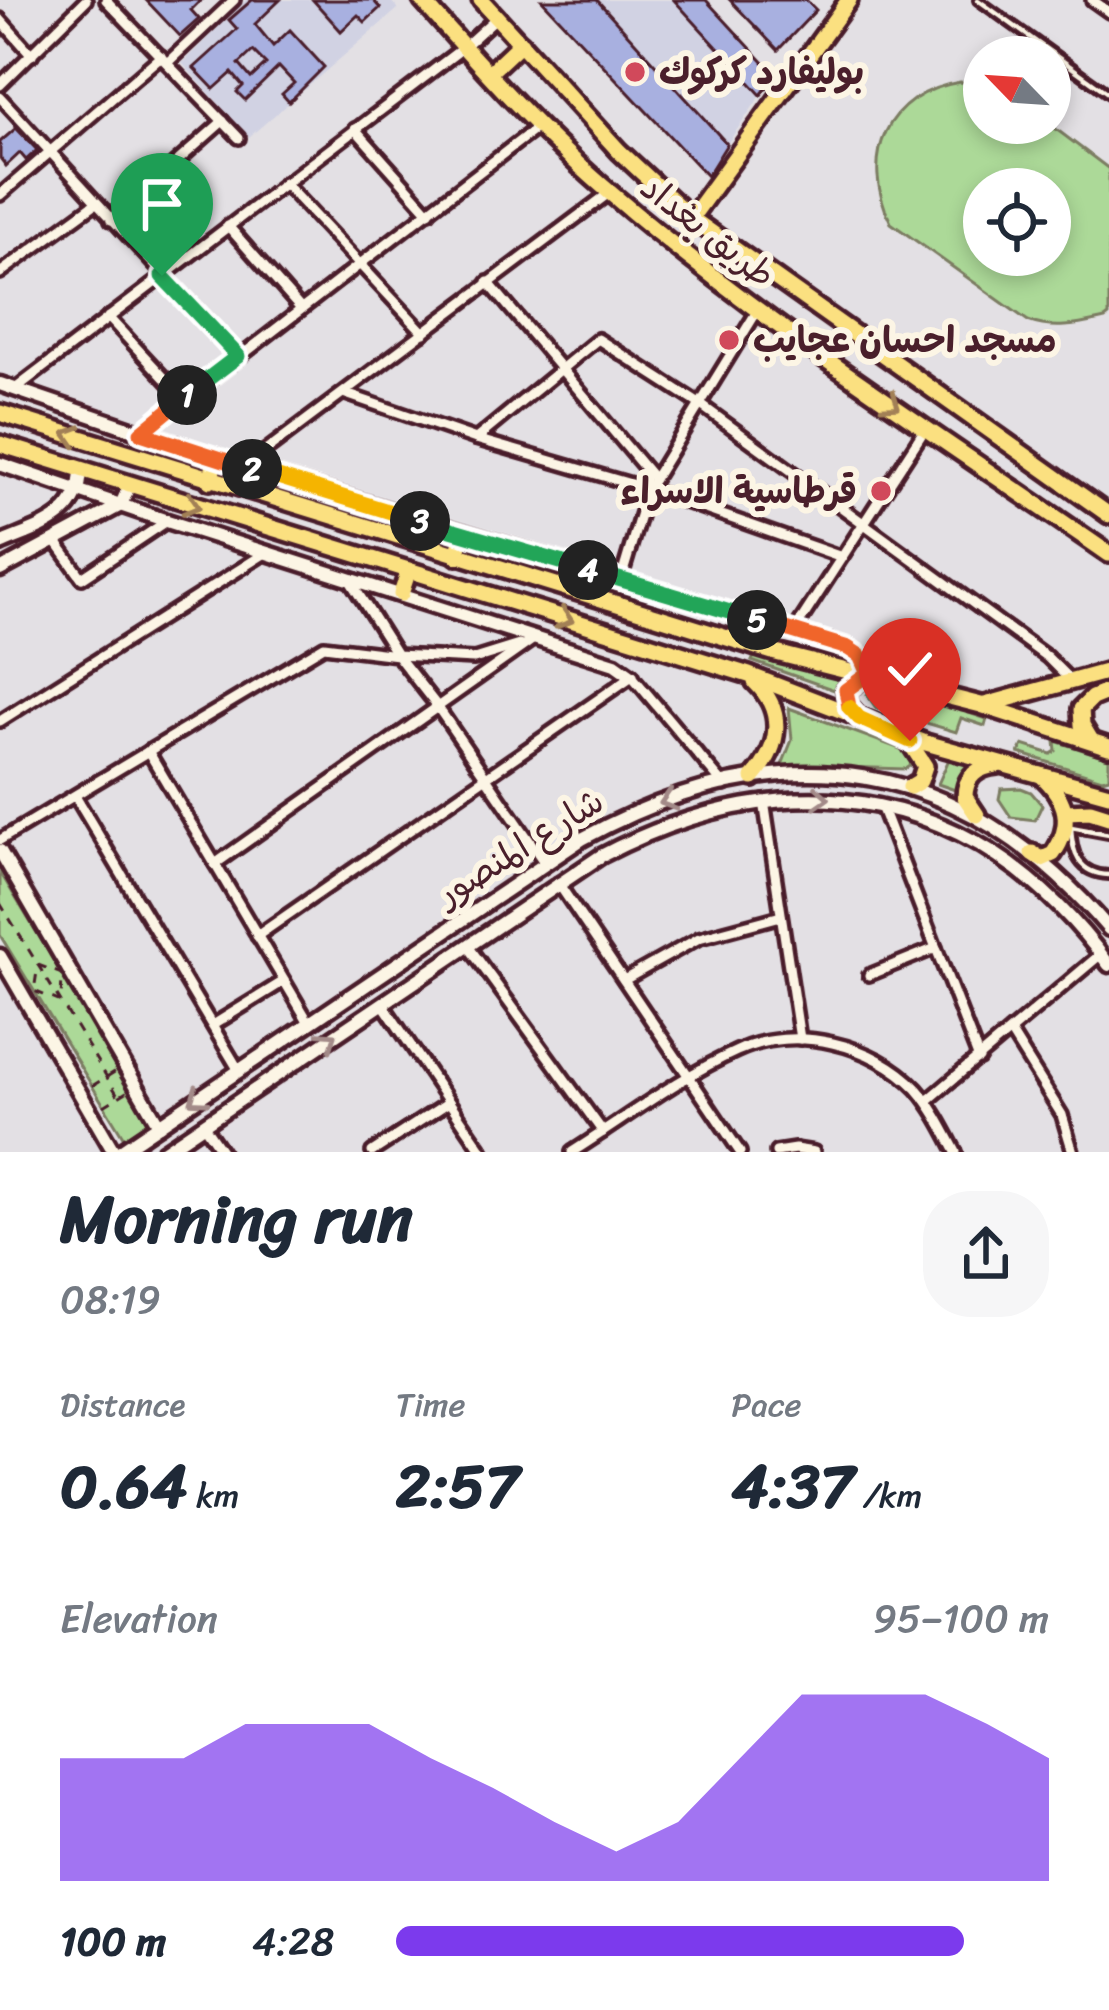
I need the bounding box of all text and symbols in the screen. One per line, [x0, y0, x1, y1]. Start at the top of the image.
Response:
north arrow [963, 36, 1071, 144]
map controls [963, 36, 1071, 276]
place label: بوليفارد كركوك [659, 40, 864, 104]
marker: بوليفارد كركوك [622, 59, 648, 85]
pin [111, 153, 213, 276]
street label: طريق بغداد [626, 157, 790, 305]
button: locate [963, 168, 1071, 276]
icon: arrive [129, 171, 195, 237]
place label: مسجد احسان عجايب [753, 308, 1057, 372]
marker: مسجد احسان عجايب [716, 327, 742, 353]
pin: 1 [157, 365, 217, 425]
text: 1 [180, 366, 194, 424]
one-way arrow [879, 388, 900, 410]
one-way arrow [62, 424, 83, 449]
pin: 2 [222, 439, 282, 499]
text: 2 [242, 440, 262, 498]
place label: قرطاسية الاسراء [621, 459, 857, 523]
marker: قرطاسية الاسراء [868, 478, 894, 504]
one-way arrow [181, 491, 202, 516]
pin: 3 [390, 491, 450, 551]
text: 3 [411, 492, 429, 550]
pin: 4 [558, 540, 618, 600]
text: 4 [578, 541, 598, 599]
pin: 5 [727, 590, 787, 650]
text: 5 [747, 591, 767, 649]
one-way arrow [554, 604, 575, 629]
pin [859, 618, 961, 741]
icon: check [877, 636, 943, 702]
street label: شارع المنصور [421, 770, 617, 926]
one-way arrow [812, 785, 831, 811]
one-way arrow [658, 787, 679, 812]
one-way arrow [316, 1031, 338, 1053]
one-way arrow [188, 1084, 210, 1106]
text: Morning run [60, 1161, 413, 1278]
button: share [923, 1191, 1049, 1317]
text: 08:19 [60, 1265, 161, 1334]
text: Distance [60, 1376, 185, 1434]
text: Time [396, 1376, 465, 1434]
text: Pace [731, 1376, 801, 1434]
text: 0.64 [60, 1434, 188, 1540]
text: 2:57 [396, 1434, 519, 1540]
text: 4:37 [731, 1434, 854, 1540]
text: km [188, 1467, 239, 1525]
text: /km [854, 1467, 922, 1525]
text: Elevation [60, 1584, 218, 1653]
text: 95–100 m [873, 1584, 1049, 1653]
text: 100 m [60, 1907, 166, 1976]
text: 4:28 [252, 1907, 334, 1976]

